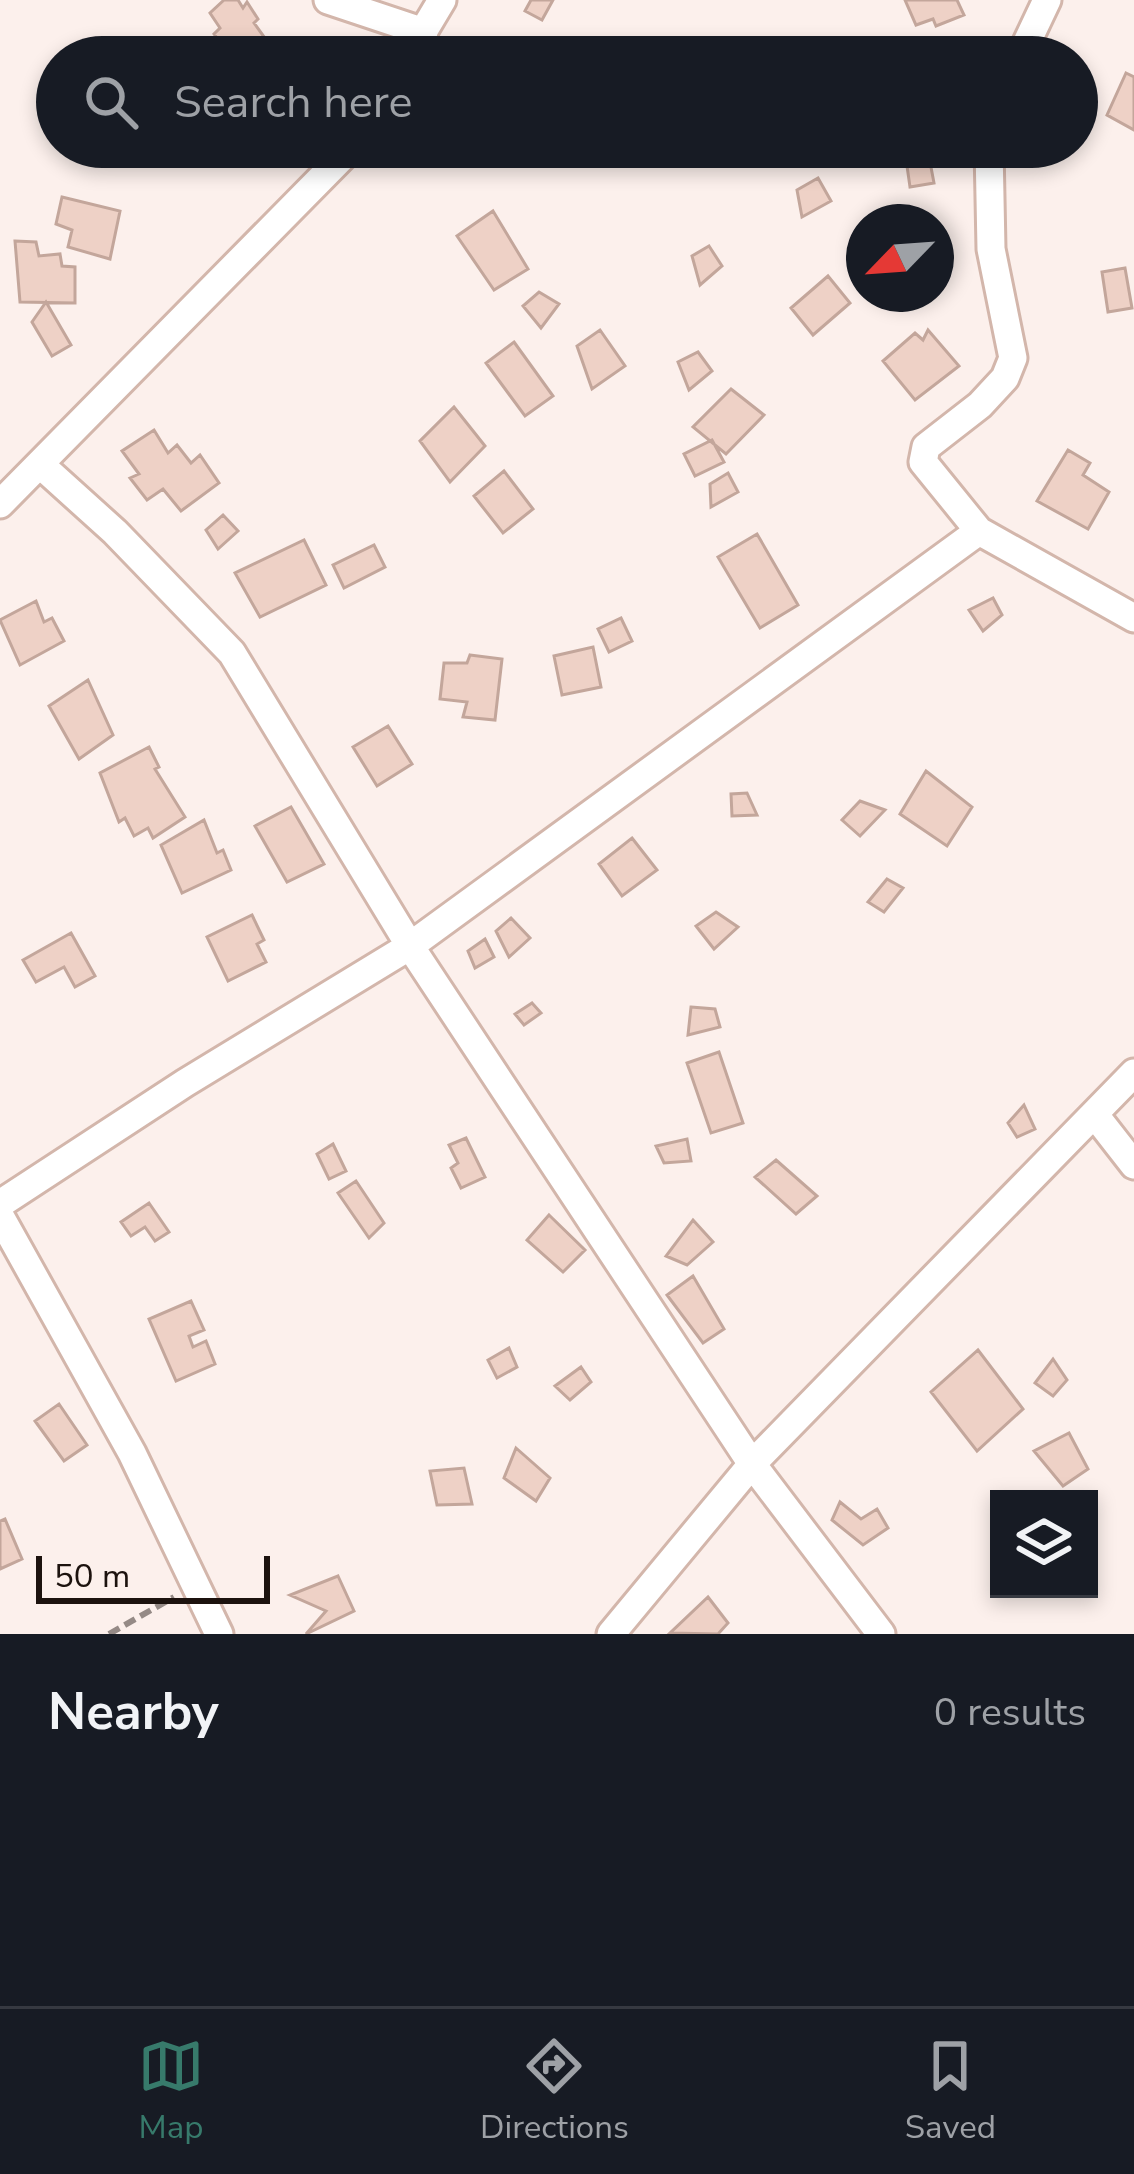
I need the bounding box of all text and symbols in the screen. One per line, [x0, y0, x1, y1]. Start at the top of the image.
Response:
search box [36, 36, 1098, 168]
icon: search [78, 69, 144, 135]
text: Search here [174, 72, 413, 133]
north arrow [846, 204, 954, 312]
map controls [990, 1490, 1098, 1598]
button: layers [990, 1490, 1098, 1598]
scale bar [36, 1550, 270, 1603]
text: 50 m [54, 1554, 130, 1599]
text: Nearby [48, 1677, 219, 1747]
text: 0 results [934, 1686, 1086, 1739]
tab: Map [138, 2033, 204, 2150]
tab: Directions [480, 2033, 629, 2150]
tab: Saved [905, 2033, 996, 2150]

